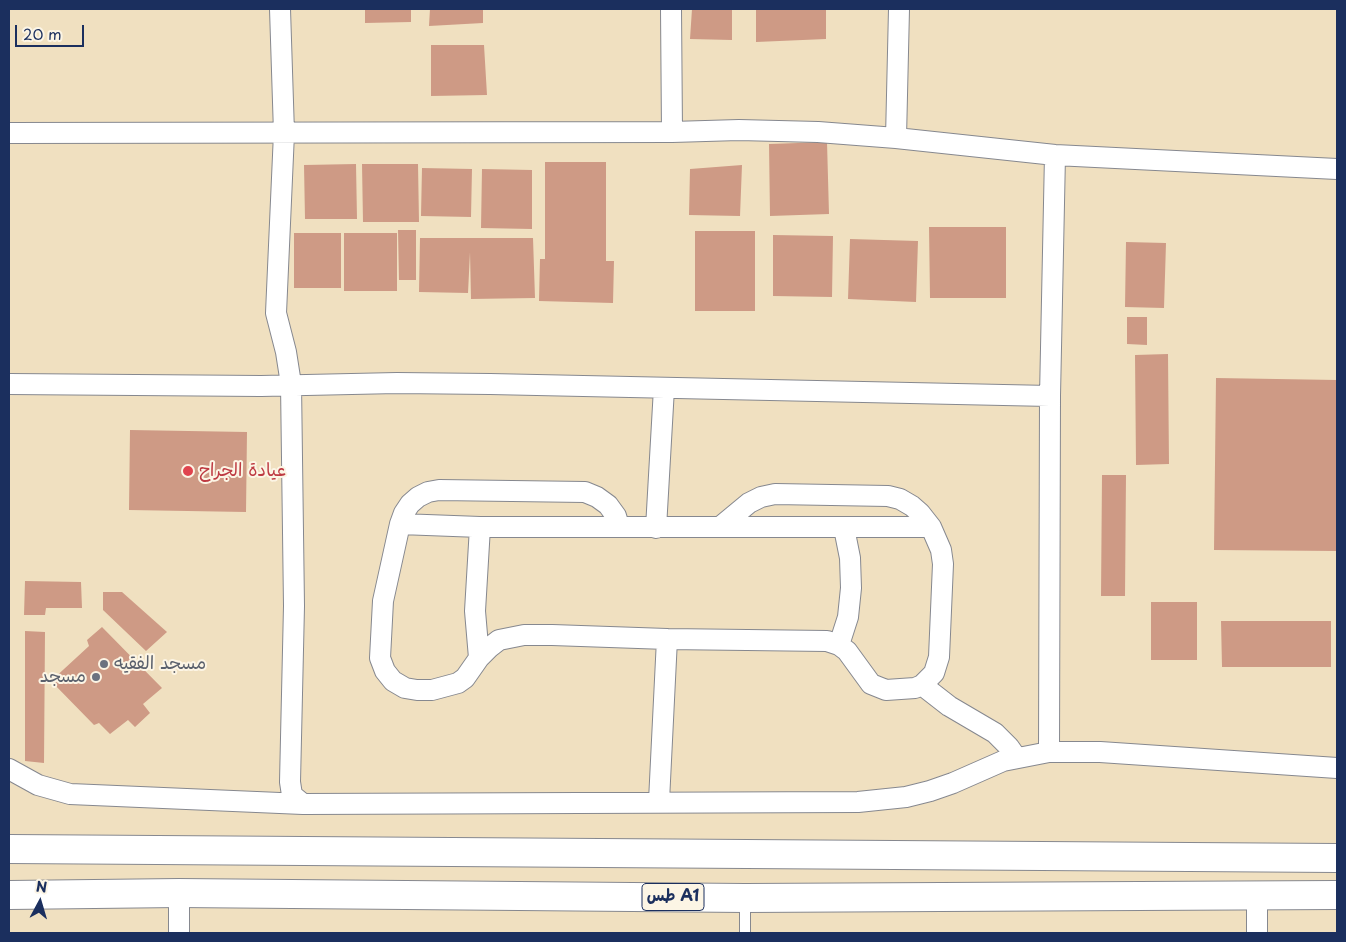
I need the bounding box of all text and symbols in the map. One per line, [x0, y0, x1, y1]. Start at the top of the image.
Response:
scale bar [18, 15, 86, 47]
text: 20 m [23, 22, 62, 45]
place label: عيادة الجراح [199, 460, 286, 482]
marker: عيادة الجراح [181, 464, 195, 478]
place label: مسجد الفقيه [114, 653, 206, 675]
marker: مسجد الفقيه [98, 658, 110, 670]
place label: مسجد [40, 666, 86, 688]
marker: مسجد [90, 671, 102, 683]
text: N [35, 876, 48, 898]
north arrow [15, 877, 65, 927]
road number: طس A1 [642, 884, 704, 910]

